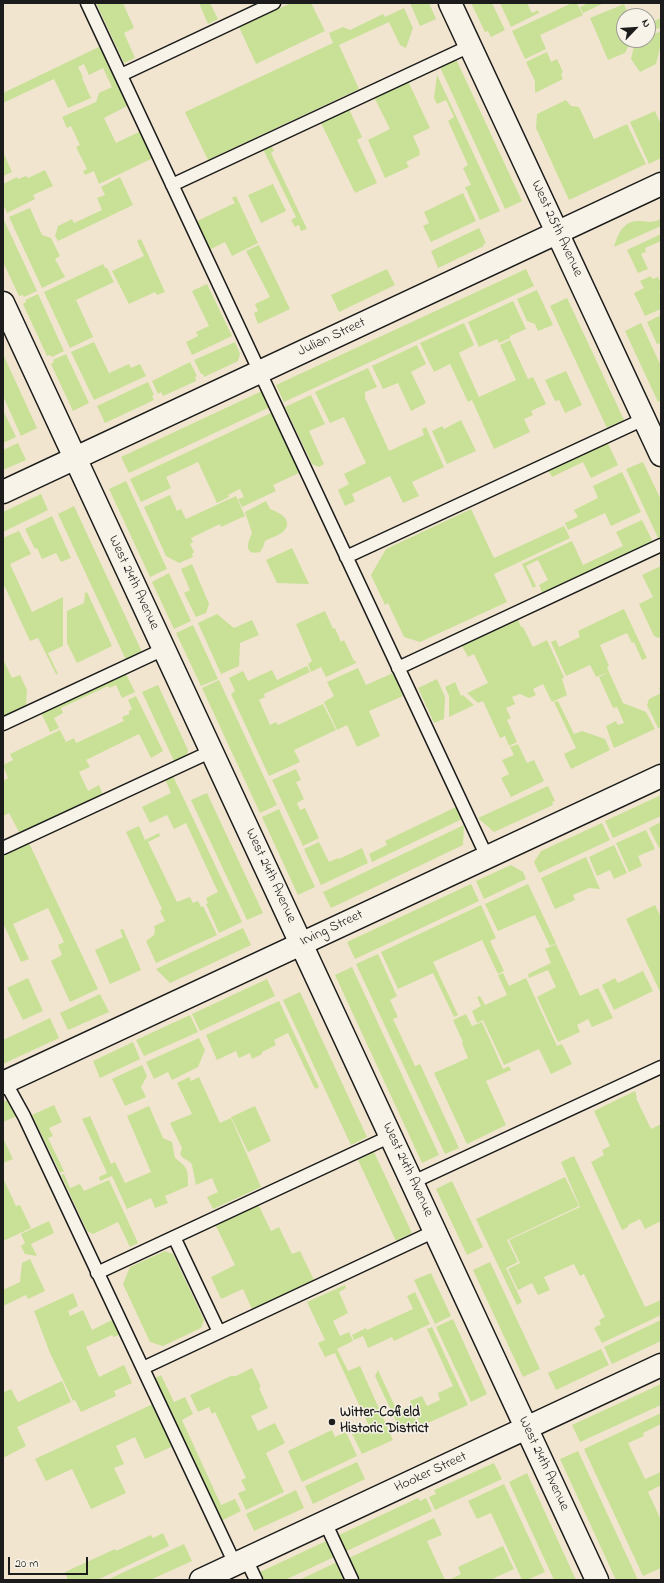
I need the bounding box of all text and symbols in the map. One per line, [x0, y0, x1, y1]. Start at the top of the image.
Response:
north arrow [616, 8, 656, 48]
text: N [637, 17, 655, 30]
street label: West 25th Avenue [526, 178, 586, 280]
street label: Julian Street [295, 315, 369, 361]
street label: West 24th Avenue [104, 533, 162, 633]
street label: West 24th Avenue [241, 826, 299, 926]
street label: Irving Street [298, 907, 366, 951]
street label: West 24th Avenue [378, 1120, 436, 1220]
place label: Witter-Cofield Historic District [340, 1406, 429, 1438]
street label: West 24th Avenue [514, 1414, 572, 1514]
marker: Witter-Cofield Historic District [327, 1417, 337, 1427]
street label: Hooker Street [392, 1449, 470, 1497]
scale bar [10, 1549, 90, 1575]
text: 20 m [15, 1555, 38, 1573]

